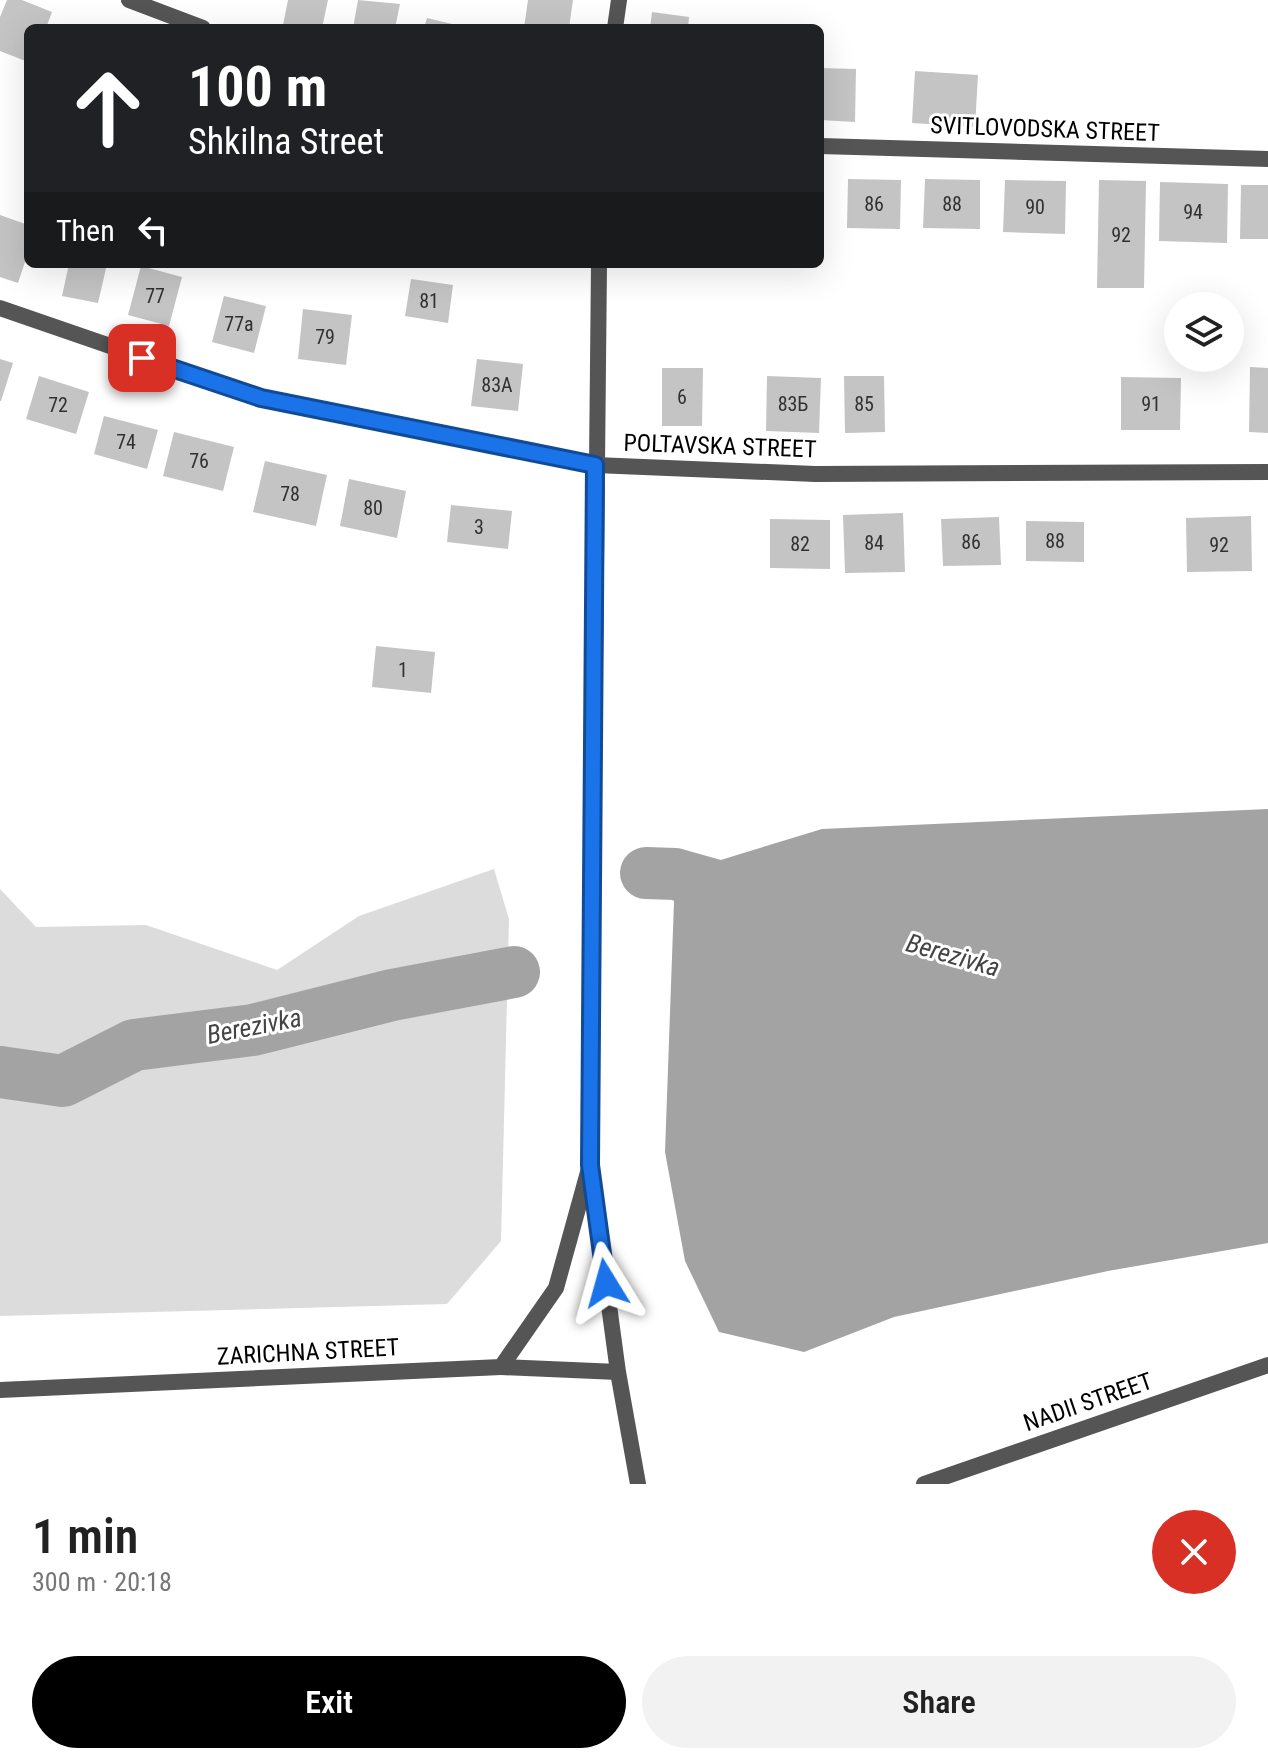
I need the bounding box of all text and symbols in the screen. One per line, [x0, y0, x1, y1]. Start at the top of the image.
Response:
text: 100 m [188, 54, 327, 120]
icon: ahead [56, 56, 160, 160]
street label: SVITLOVODSKA STREET [930, 111, 1160, 147]
text: Shkilna Street [188, 121, 384, 163]
house number: 86 [864, 192, 884, 216]
house number: 88 [942, 192, 962, 216]
house number: 90 [1025, 195, 1045, 219]
house number: 94 [1183, 200, 1203, 224]
icon: left [131, 208, 175, 252]
text: Then [56, 213, 115, 248]
house number: 92 [1111, 223, 1131, 247]
house number: 77 [145, 284, 165, 308]
house number: 81 [419, 289, 439, 313]
map controls [1164, 292, 1244, 372]
button: layers [1164, 292, 1244, 372]
house number: 77а [224, 312, 254, 336]
pin [108, 324, 176, 392]
house number: 79 [315, 325, 335, 349]
icon: arrive [120, 336, 164, 380]
house number: 83А [481, 373, 513, 397]
house number: 6 [677, 385, 687, 409]
house number: 83Б [778, 392, 808, 416]
house number: 85 [854, 392, 874, 416]
house number: 91 [1141, 392, 1161, 416]
house number: 72 [48, 393, 68, 417]
street label: POLTAVSKA STREET [623, 429, 817, 463]
house number: 74 [116, 430, 136, 454]
house number: 76 [189, 449, 209, 473]
house number: 78 [280, 482, 300, 506]
house number: 80 [363, 496, 383, 520]
house number: 3 [474, 515, 484, 539]
house number: 88 [1045, 529, 1065, 553]
house number: 86 [961, 530, 981, 554]
house number: 84 [864, 531, 884, 555]
house number: 82 [790, 532, 810, 556]
house number: 92 [1209, 533, 1229, 557]
house number: 1 [398, 658, 408, 682]
water label: Berezivka [903, 927, 1003, 983]
water label: Berezivka [204, 1002, 304, 1050]
position arrow [564, 1241, 648, 1325]
street label: ZARICHNA STREET [216, 1333, 400, 1371]
street label: NADII STREET [1020, 1367, 1156, 1437]
text: 1 min [32, 1508, 138, 1565]
button: close [1152, 1510, 1236, 1594]
text: 300 m · 20:18 [32, 1567, 172, 1597]
button: Exit [32, 1656, 626, 1748]
button: Share [642, 1656, 1236, 1748]

